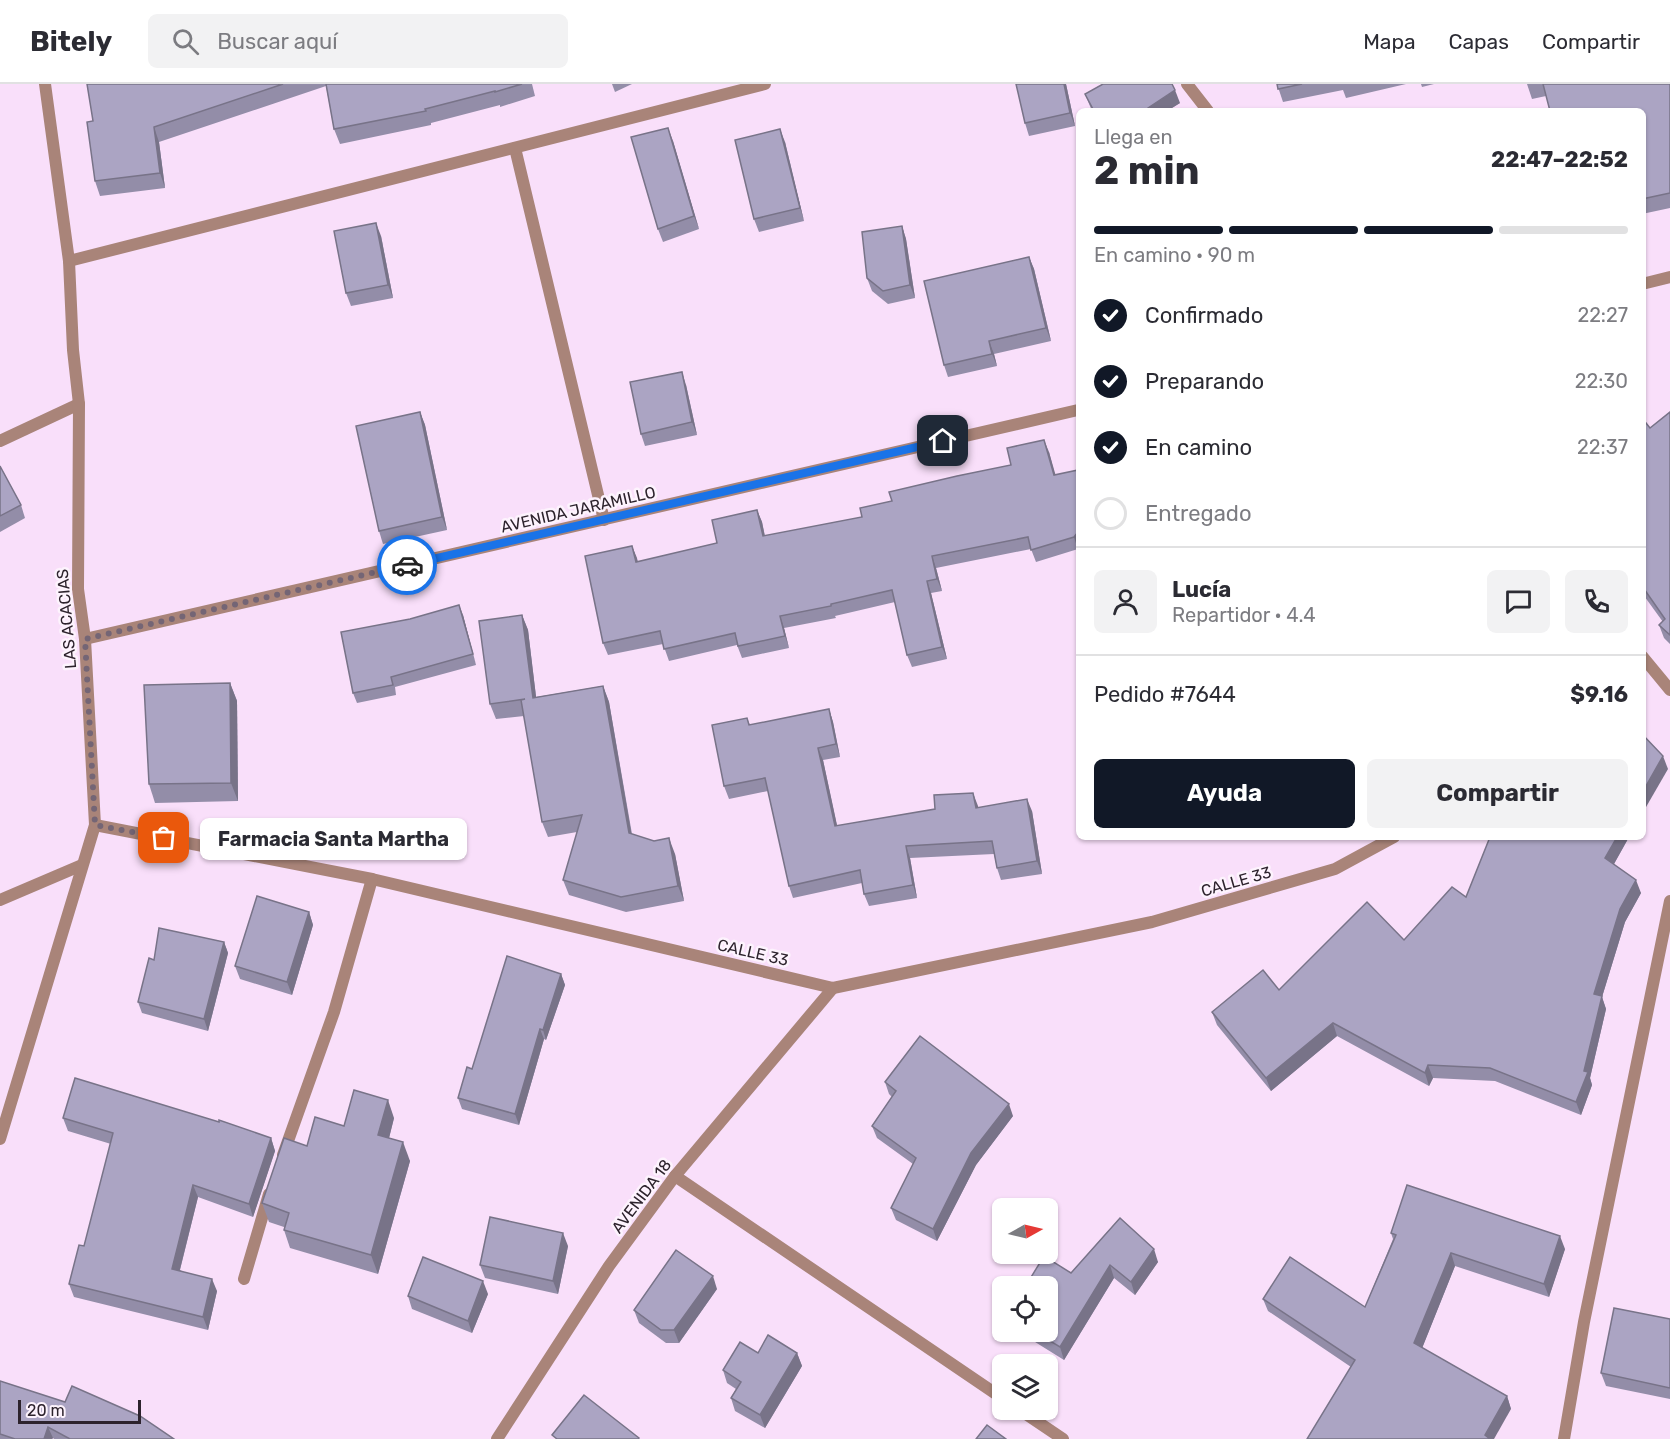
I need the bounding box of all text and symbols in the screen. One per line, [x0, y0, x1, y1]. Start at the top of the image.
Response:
search box [148, 14, 568, 68]
text: Bitely [30, 25, 112, 58]
icon: search [169, 25, 202, 58]
text: Buscar aquí [217, 28, 338, 55]
text: Mapa [1363, 29, 1416, 54]
text: Capas [1449, 29, 1509, 54]
text: Compartir [1542, 29, 1640, 54]
text: Llega en [1094, 125, 1173, 149]
text: 22:47–22:52 [1491, 146, 1628, 173]
text: 2 min [1094, 148, 1200, 194]
text: En camino · 90 m [1094, 243, 1255, 267]
icon: check [1094, 299, 1127, 332]
text: Confirmado [1145, 302, 1263, 329]
text: 22:27 [1577, 303, 1628, 327]
icon: check [1094, 365, 1127, 398]
text: Preparando [1145, 368, 1264, 395]
text: 22:30 [1575, 369, 1628, 393]
pin [917, 415, 968, 466]
icon: home [926, 424, 959, 457]
icon: check [1094, 431, 1127, 464]
text: En camino [1145, 434, 1252, 461]
text: 22:37 [1577, 435, 1628, 459]
street label: AVENIDA JARAMILLO [499, 482, 657, 537]
text: Entregado [1145, 500, 1252, 527]
courier [377, 535, 437, 595]
icon: car [391, 549, 424, 582]
street label: LAS ACACIAS [53, 568, 80, 670]
button: person [1094, 570, 1157, 633]
button: chat [1487, 570, 1550, 633]
button: phone [1565, 570, 1628, 633]
text: Lucía [1172, 576, 1231, 603]
text: Repartidor · 4.4 [1172, 603, 1316, 627]
text: Pedido #7644 [1094, 681, 1236, 708]
text: $9.16 [1570, 681, 1628, 708]
button: Ayuda [1094, 759, 1355, 828]
button: Compartir [1367, 759, 1628, 828]
pin [138, 812, 189, 863]
callout: Farmacia Santa Martha [200, 817, 467, 859]
icon: bag [147, 821, 180, 854]
text: Farmacia Santa Martha [218, 827, 449, 851]
street label: CALLE 33 [1199, 862, 1273, 901]
street label: CALLE 33 [716, 935, 790, 970]
street label: AVENIDA 18 [607, 1156, 675, 1237]
north arrow [992, 1198, 1058, 1264]
map controls [992, 1198, 1058, 1420]
button: locate [992, 1276, 1058, 1342]
button: layers [992, 1354, 1058, 1420]
scale bar [18, 1397, 141, 1424]
text: 20 m [27, 1401, 65, 1420]

